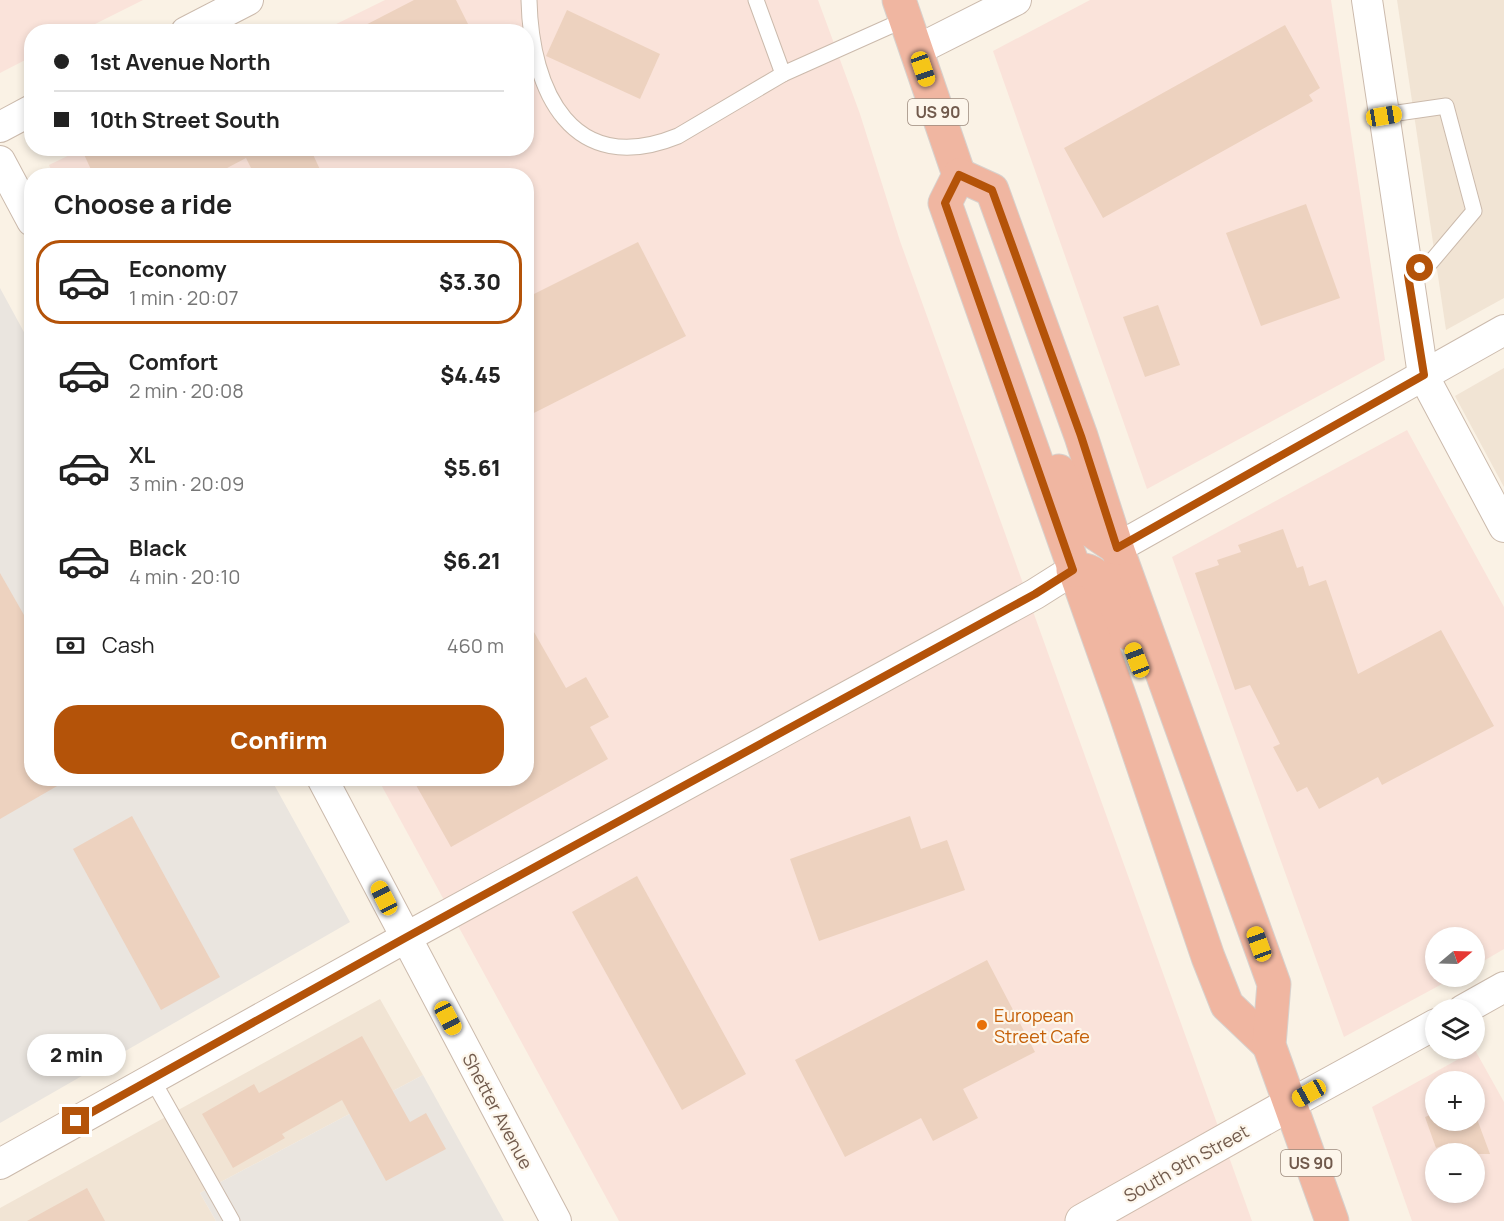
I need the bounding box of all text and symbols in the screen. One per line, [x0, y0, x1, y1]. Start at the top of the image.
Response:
text: 1st Avenue North [90, 47, 271, 77]
car [909, 49, 937, 89]
road number: US 90 [908, 99, 968, 125]
car [1365, 104, 1403, 128]
text: 10th Street South [90, 105, 280, 135]
text: Choose a ride [54, 185, 232, 222]
text: Economy [129, 254, 227, 284]
route start [1406, 254, 1433, 281]
icon: car [57, 255, 111, 309]
text: $3.30 [439, 267, 501, 297]
text: 1 min · 20:07 [129, 284, 239, 311]
text: Comfort [129, 347, 218, 377]
icon: car [57, 348, 111, 402]
text: $4.45 [440, 360, 501, 390]
text: 2 min · 20:08 [129, 377, 244, 404]
text: XL [129, 440, 155, 470]
icon: car [57, 441, 111, 495]
text: $5.61 [444, 453, 501, 483]
text: 3 min · 20:09 [129, 470, 244, 497]
text: Black [129, 533, 186, 563]
icon: car [57, 534, 111, 588]
text: $6.21 [443, 546, 501, 576]
text: 4 min · 20:10 [129, 563, 240, 590]
icon: cash [54, 629, 87, 662]
text: Cash [102, 630, 155, 660]
text: 460 m [447, 632, 504, 659]
car [1122, 640, 1152, 680]
button: Confirm [54, 705, 504, 774]
car [368, 878, 400, 918]
car [1244, 924, 1274, 964]
north arrow [1425, 927, 1485, 987]
map controls [1425, 927, 1485, 1203]
car [432, 998, 464, 1038]
button: layers [1425, 999, 1485, 1059]
place label: European Street Cafe [994, 1003, 1090, 1048]
marker: European Street Cafe [975, 1018, 989, 1032]
callout: 2 min [26, 1034, 125, 1076]
text: 2 min [50, 1041, 103, 1068]
street label: Shetter Avenue [457, 1049, 539, 1173]
button: + [1425, 1071, 1485, 1131]
car [1289, 1076, 1329, 1110]
route end [62, 1107, 89, 1134]
street label: South 9th Street [1119, 1119, 1253, 1207]
button: − [1425, 1143, 1485, 1203]
road number: US 90 [1281, 1150, 1341, 1176]

